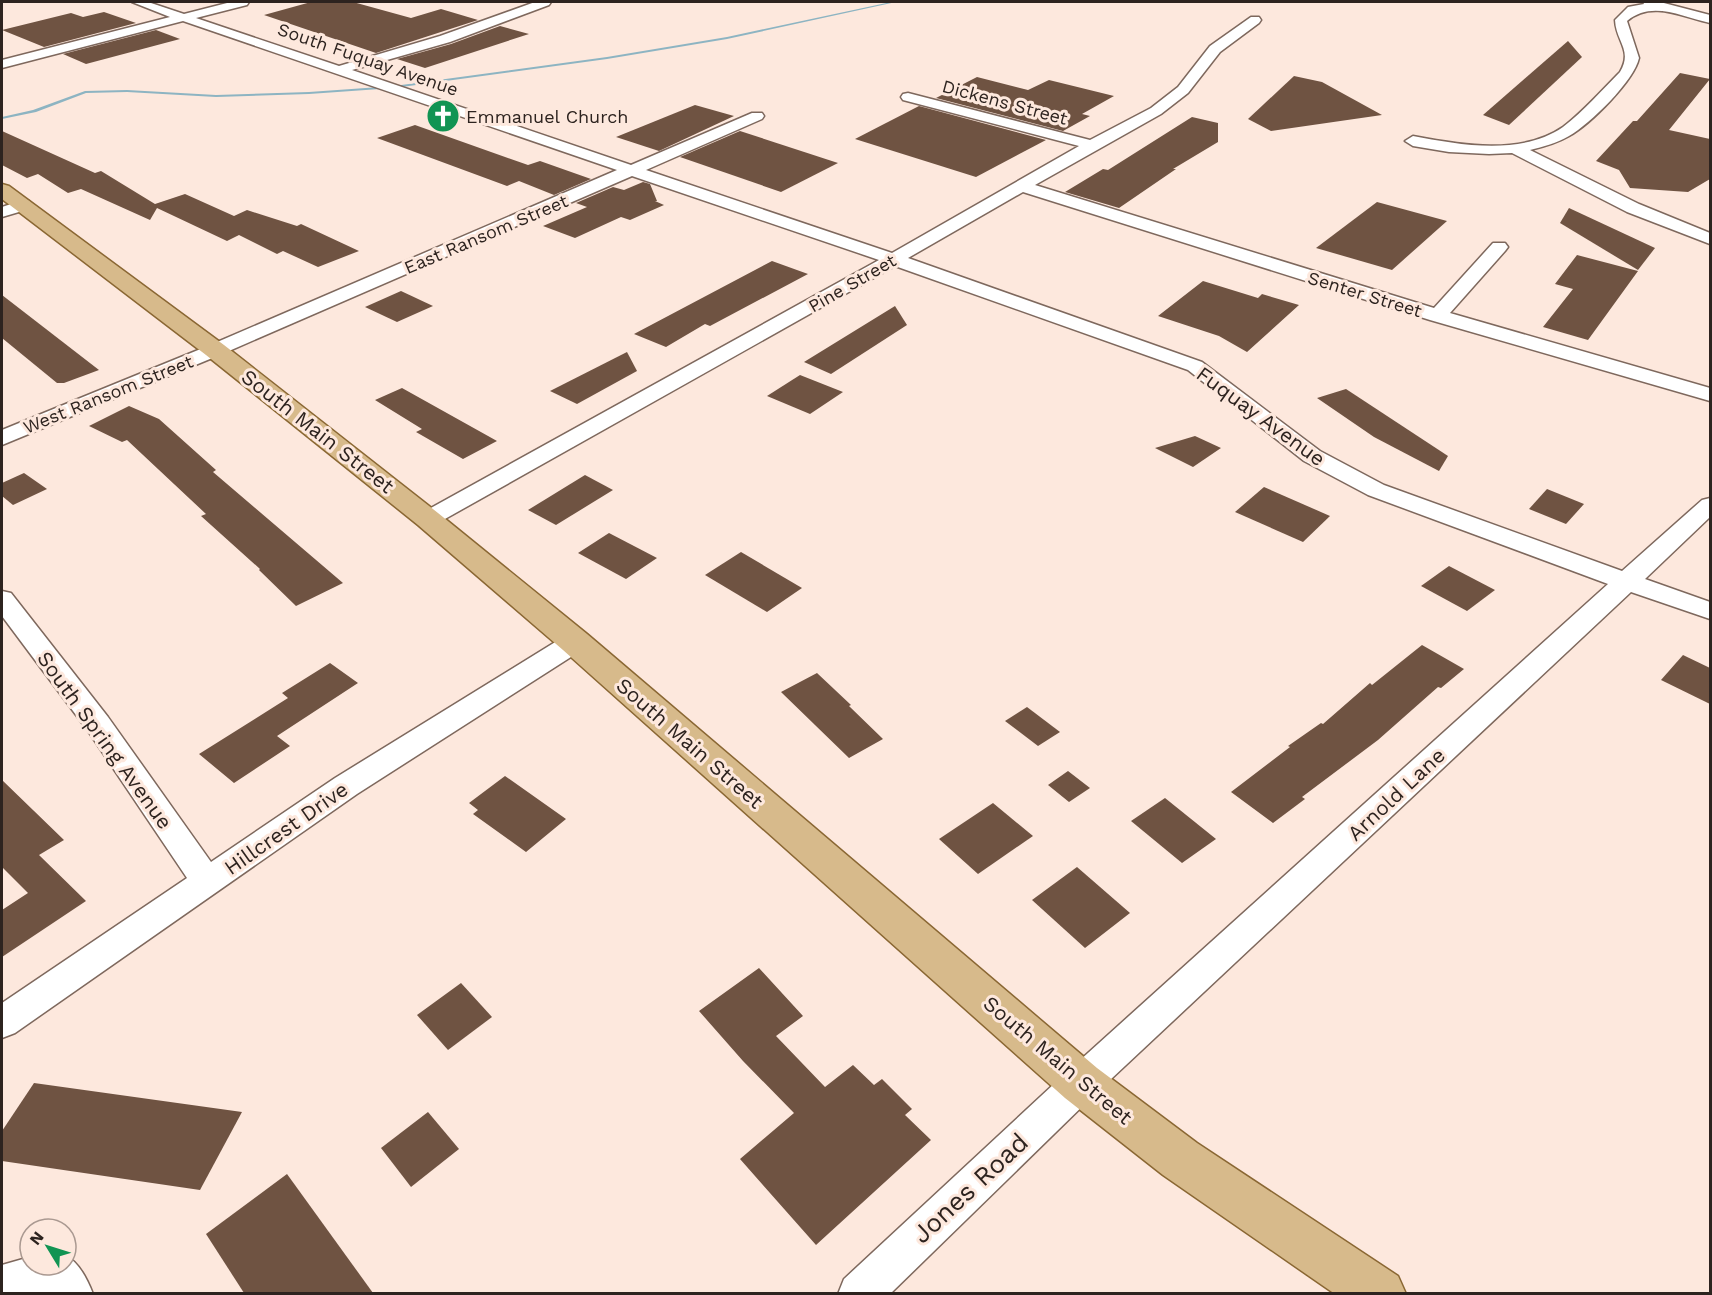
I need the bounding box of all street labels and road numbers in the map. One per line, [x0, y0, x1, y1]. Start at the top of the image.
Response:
street label: South Fuquay Avenue [275, 18, 461, 100]
street label: Dickens Street [940, 75, 1070, 129]
street label: East Ransom Street [401, 190, 571, 278]
street label: Pine Street [804, 249, 900, 316]
street label: Senter Street [1305, 267, 1425, 321]
street label: West Ransom Street [20, 350, 196, 438]
street label: Fuquay Avenue [1192, 361, 1330, 471]
street label: South Main Street [237, 364, 399, 498]
street label: South Spring Avenue [32, 646, 178, 834]
street label: South Main Street [611, 672, 769, 814]
street label: Arnold Lane [1342, 742, 1450, 846]
street label: Hillcrest Drive [219, 776, 353, 880]
street label: South Main Street [978, 990, 1138, 1130]
street label: Jones Road [906, 1127, 1034, 1249]

